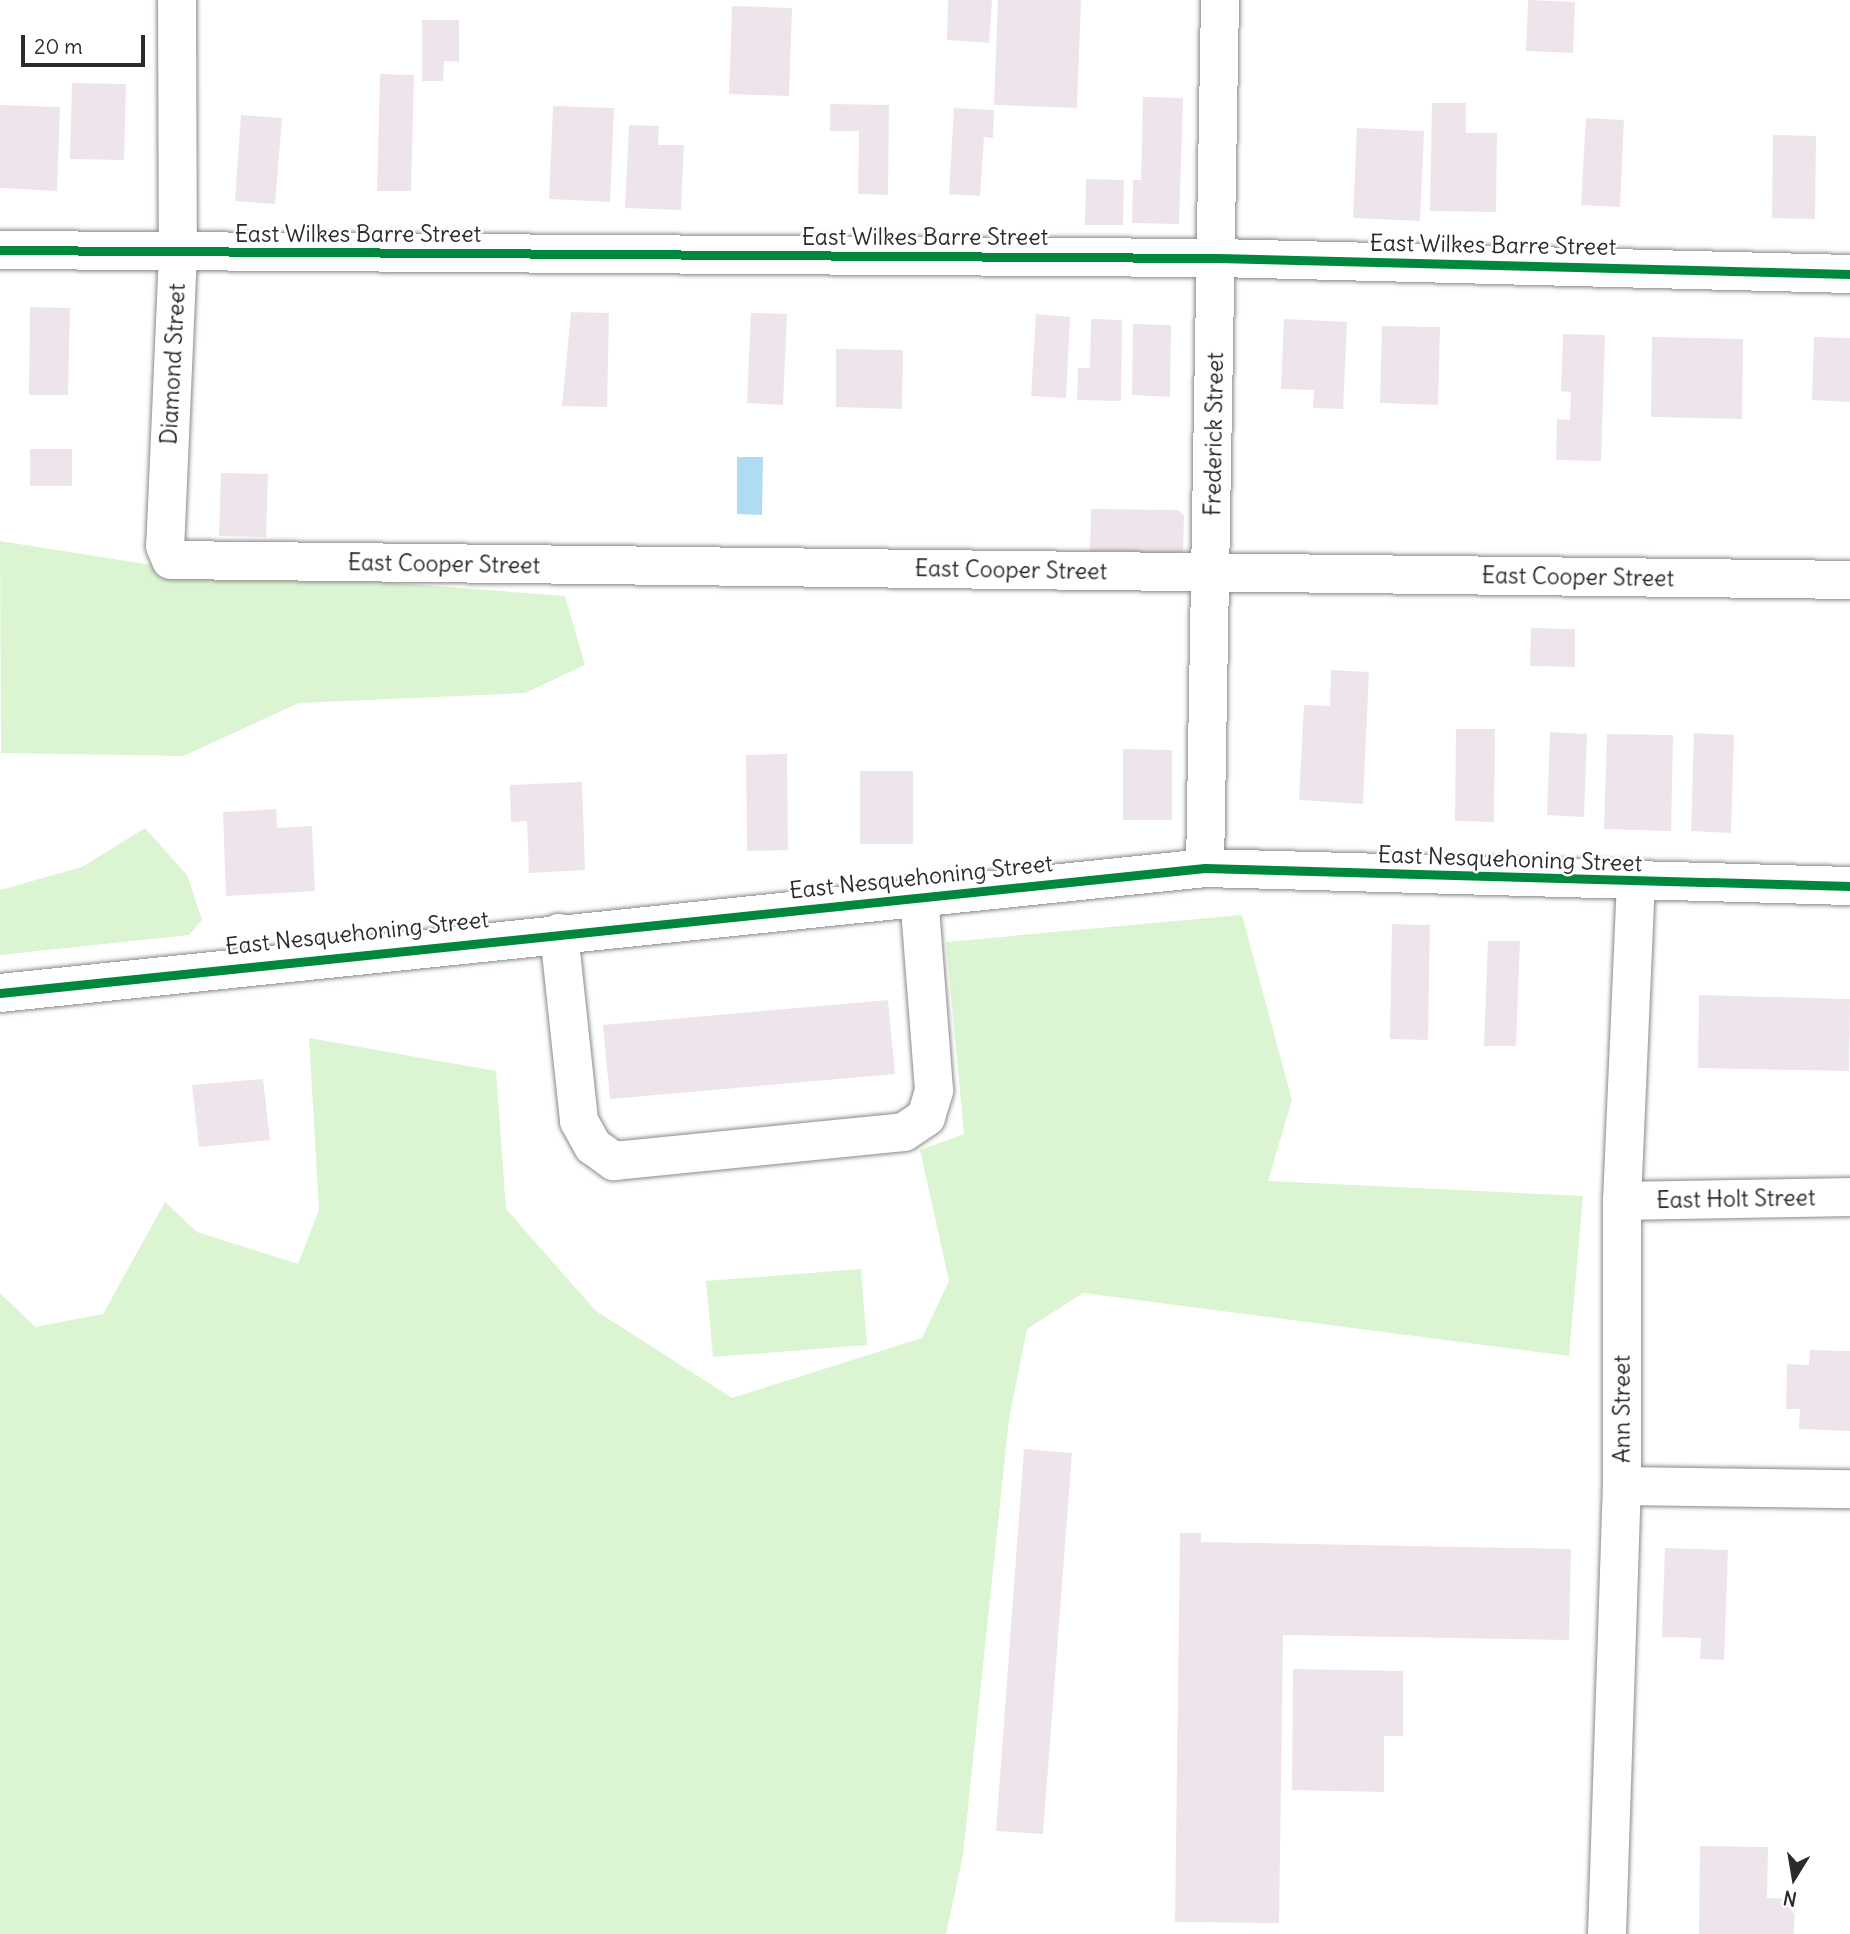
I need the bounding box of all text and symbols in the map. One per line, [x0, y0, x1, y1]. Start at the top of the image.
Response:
scale bar [24, 21, 149, 65]
text: 20 m [34, 33, 83, 60]
street label: East Wilkes Barre Street [235, 220, 481, 248]
street label: East Wilkes Barre Street [802, 223, 1048, 251]
street label: East Wilkes Barre Street [1369, 229, 1617, 261]
street label: Diamond Street [155, 283, 191, 445]
street label: Frederick Street [1199, 352, 1229, 516]
street label: East Cooper Street [348, 549, 540, 579]
street label: East Cooper Street [915, 555, 1107, 585]
street label: East Cooper Street [1482, 562, 1674, 592]
street label: East Nesquehoning Street [1377, 841, 1643, 877]
street label: East Nesquehoning Street [788, 849, 1054, 905]
street label: East Nesquehoning Street [224, 905, 490, 961]
street label: East Holt Street [1656, 1184, 1816, 1214]
street label: Ann Street [1608, 1355, 1636, 1463]
north arrow [1759, 1843, 1829, 1913]
text: N [1781, 1886, 1799, 1912]

